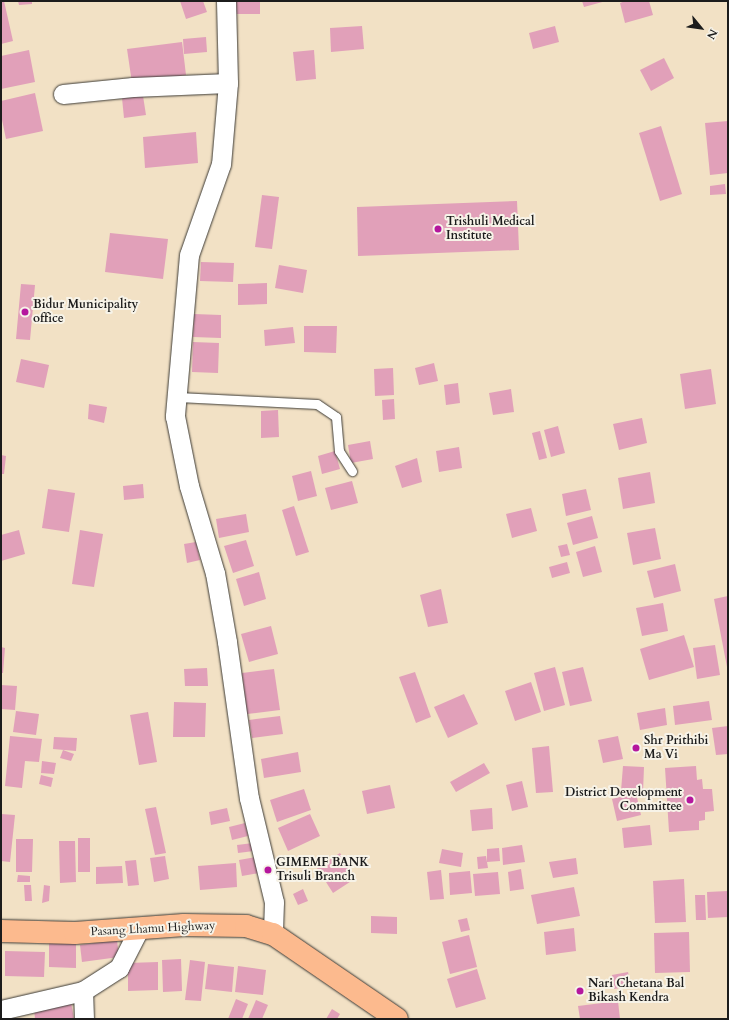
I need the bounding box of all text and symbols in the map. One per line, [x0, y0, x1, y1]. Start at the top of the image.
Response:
north arrow [681, 8, 721, 48]
text: N [703, 26, 721, 42]
place label: Trishuli Medical Institute [446, 215, 535, 243]
marker: Trishuli Medical Institute [433, 224, 443, 234]
place label: Bidur Municipality office [33, 298, 138, 326]
marker: Bidur Municipality office [20, 307, 30, 317]
place label: Shr Prithibi Ma Vi [644, 734, 708, 762]
marker: Shr Prithibi Ma Vi [631, 743, 641, 753]
place label: District Development Committee [565, 786, 682, 814]
marker: District Development Committee [685, 795, 695, 805]
place label: GIMEMF BANK Trisuli Branch [276, 856, 369, 884]
marker: GIMEMF BANK Trisuli Branch [263, 865, 273, 875]
street label: Pasang Lhamu Highway [90, 919, 216, 939]
place label: Nari Chetana Bal Bikash Kendra [588, 977, 684, 1005]
marker: Nari Chetana Bal Bikash Kendra [575, 986, 585, 996]

